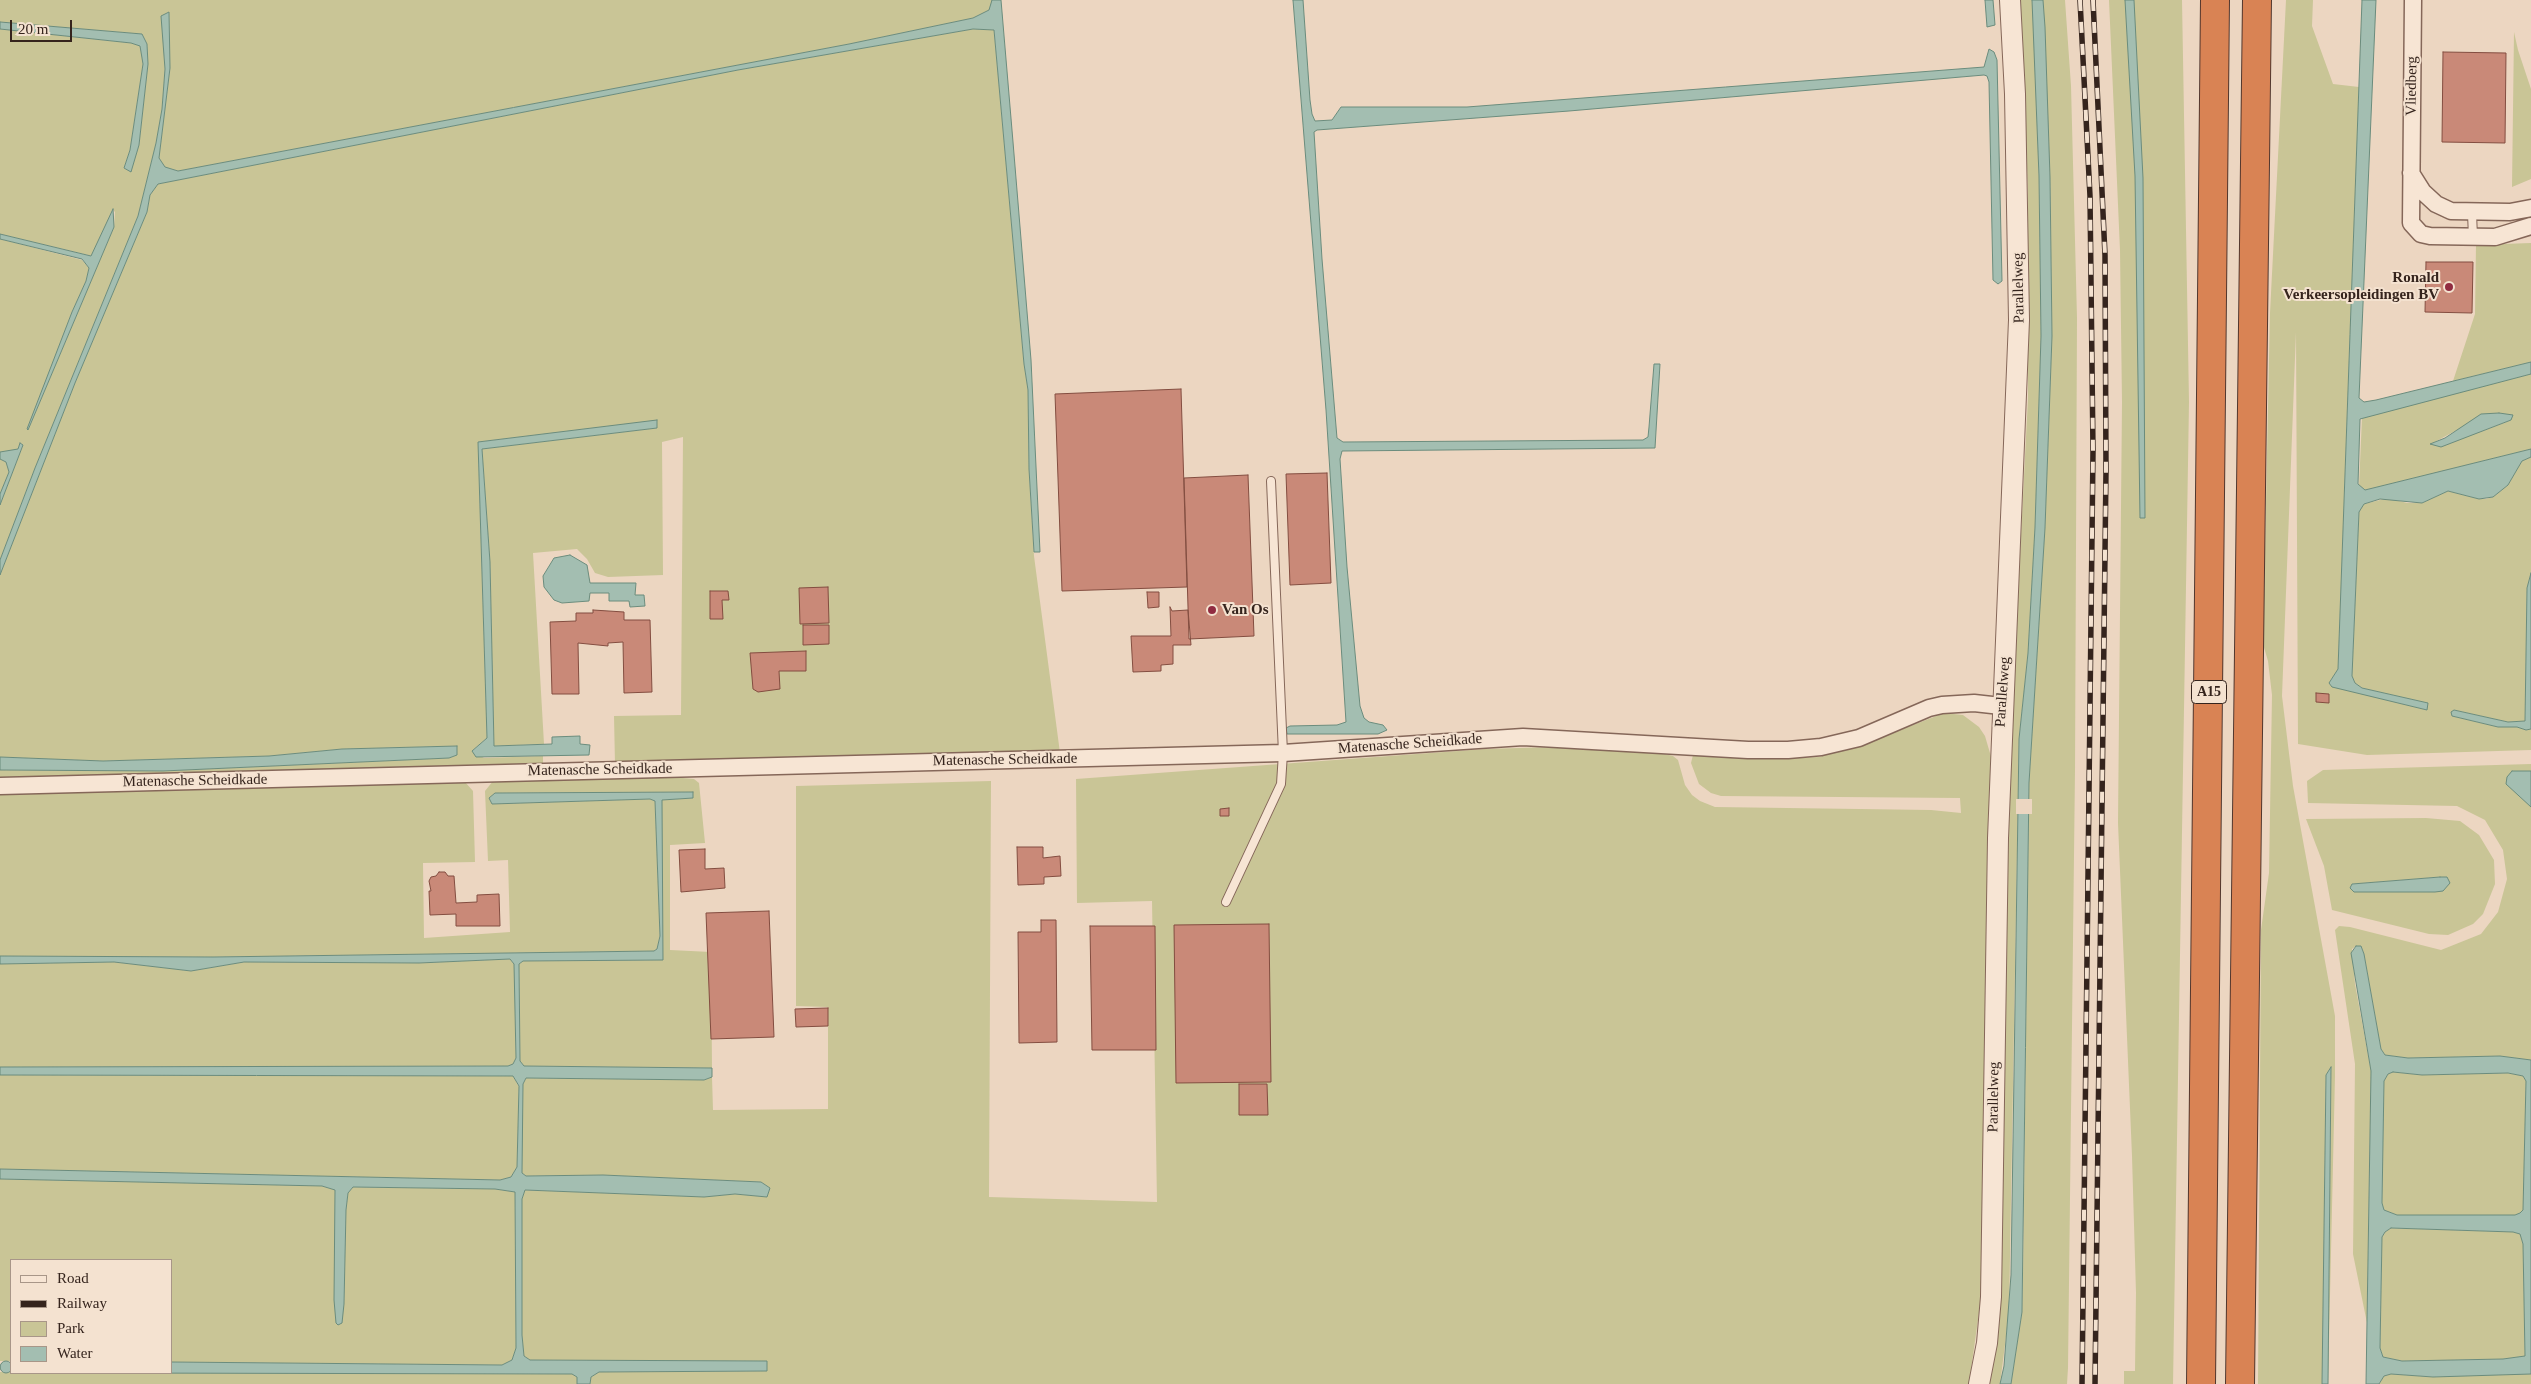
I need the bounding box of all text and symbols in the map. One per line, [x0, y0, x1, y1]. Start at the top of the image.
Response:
scale bar [12, 10, 75, 42]
text: 20 m [18, 21, 48, 37]
street label: Vliedberg [2402, 56, 2422, 116]
street label: Parallelweg [2009, 252, 2029, 324]
place label: Ronald Verkeersopleidingen BV [2283, 269, 2439, 304]
marker: Ronald Verkeersopleidingen BV [2443, 281, 2455, 293]
place label: Van Os [1222, 601, 1269, 619]
marker: Van Os [1206, 604, 1218, 616]
street label: Parallelweg [1992, 656, 2014, 728]
road number: A15 [2192, 680, 2226, 704]
street label: Matenasche Scheidkade [1337, 730, 1483, 758]
street label: Matenasche Scheidkade [933, 750, 1077, 770]
street label: Matenasche Scheidkade [528, 760, 672, 780]
street label: Matenasche Scheidkade [123, 771, 267, 791]
street label: Parallelweg [1984, 1061, 2004, 1133]
legend [10, 1259, 172, 1374]
text: Road [57, 1270, 89, 1286]
text: Railway [57, 1295, 107, 1311]
text: Park [57, 1320, 85, 1336]
text: Water [57, 1345, 92, 1361]

